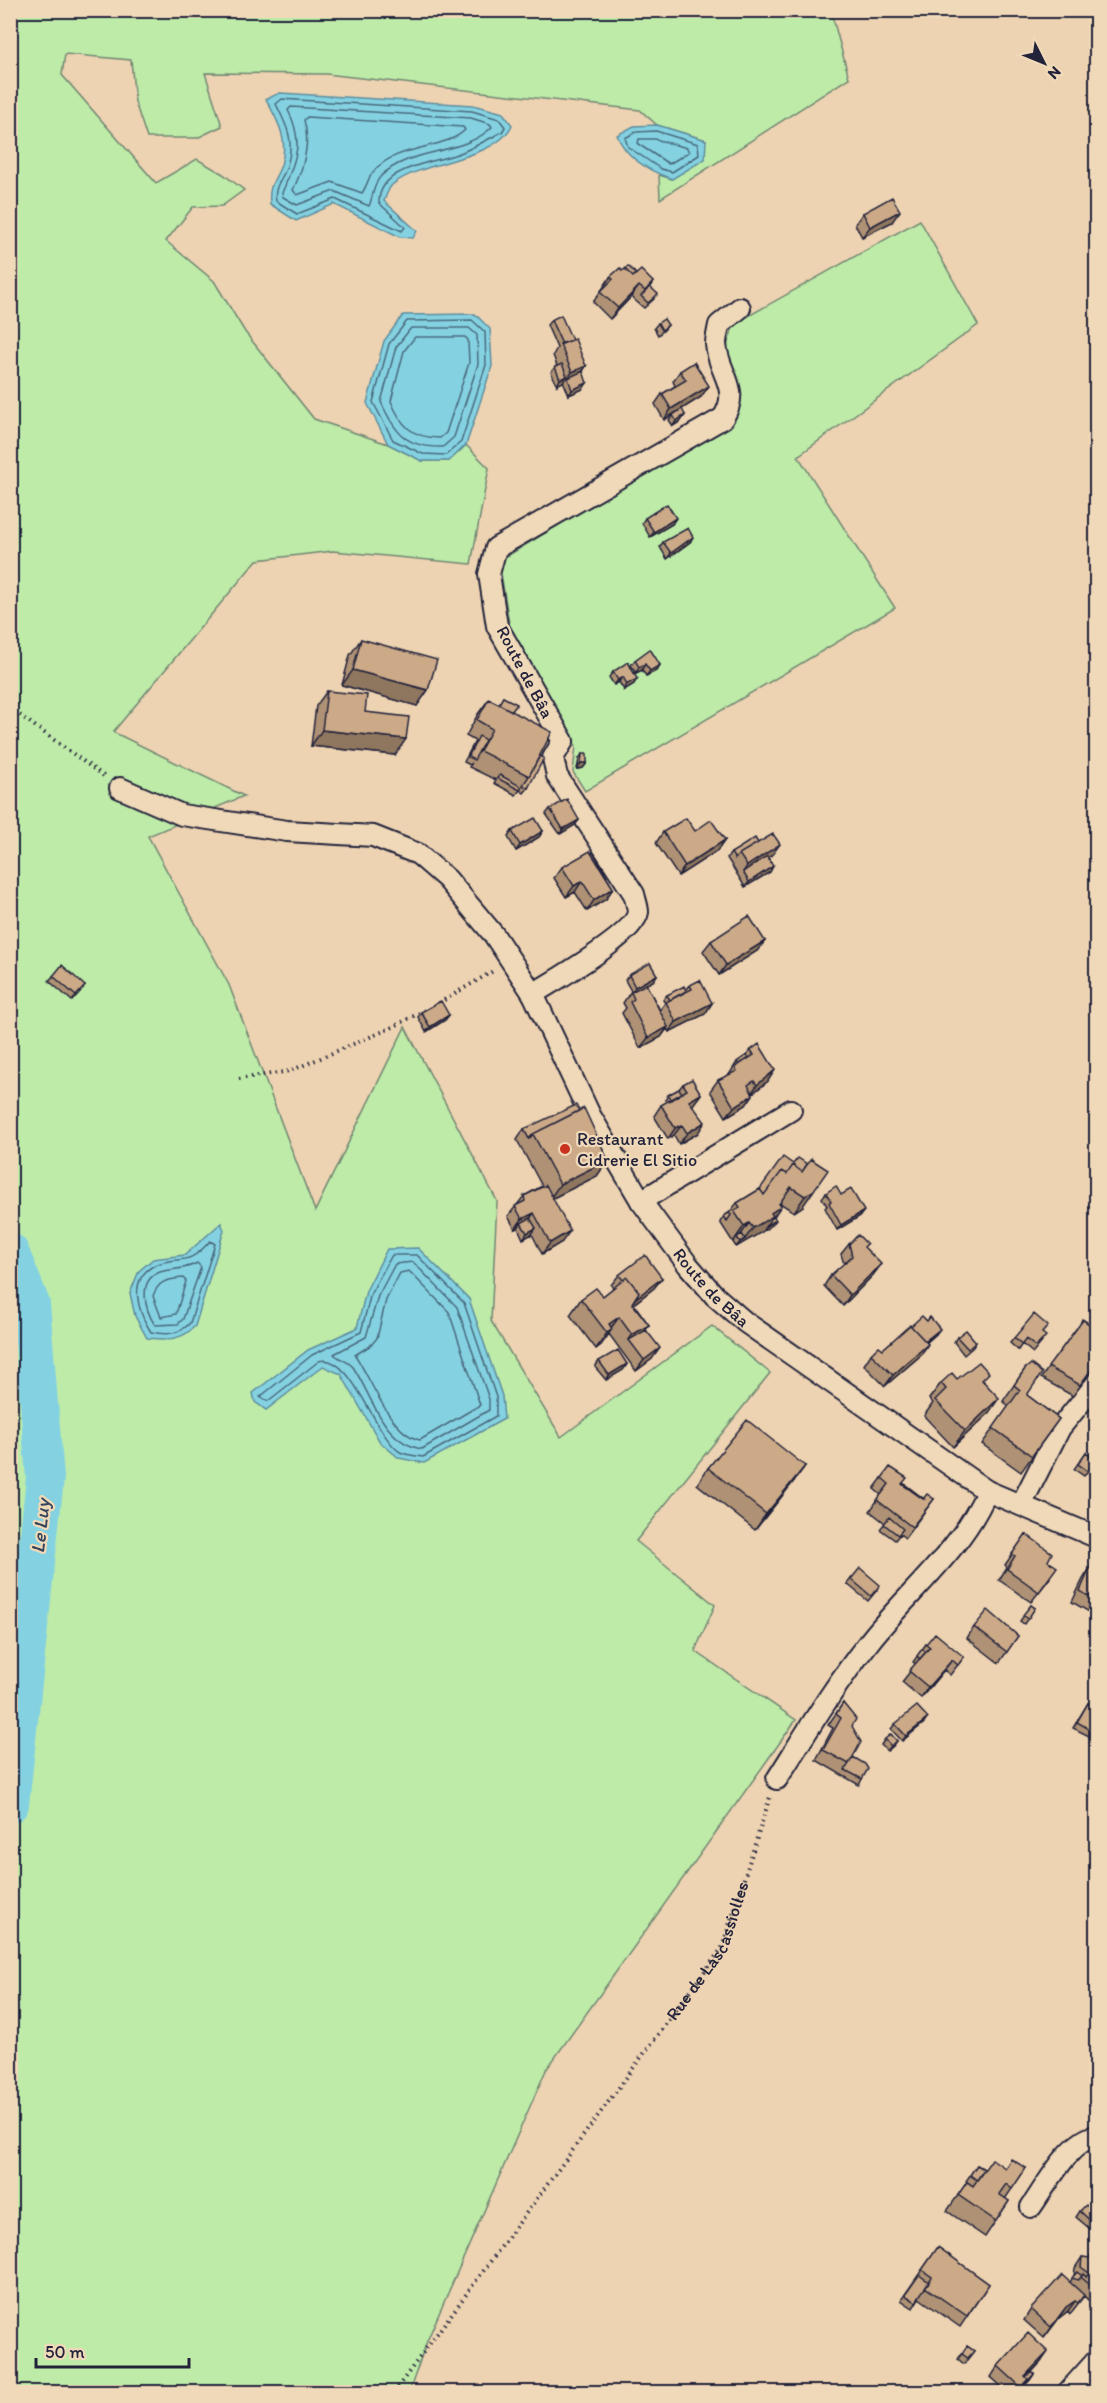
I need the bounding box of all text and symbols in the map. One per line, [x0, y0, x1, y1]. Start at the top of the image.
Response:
north arrow [1014, 33, 1074, 93]
text: N [1044, 62, 1065, 83]
street label: Route de Bâa [491, 622, 559, 722]
place label: Restaurant Cidrerie El Sitio [577, 1128, 697, 1171]
marker: Restaurant Cidrerie El Sitio [558, 1142, 572, 1156]
street label: Route de Bâa [668, 1244, 754, 1332]
water label: Le Luy [25, 1495, 55, 1554]
street label: Rue de Lascassiolles [661, 1879, 753, 2025]
scale bar [36, 2331, 189, 2369]
text: 50 m [45, 2341, 85, 2363]

